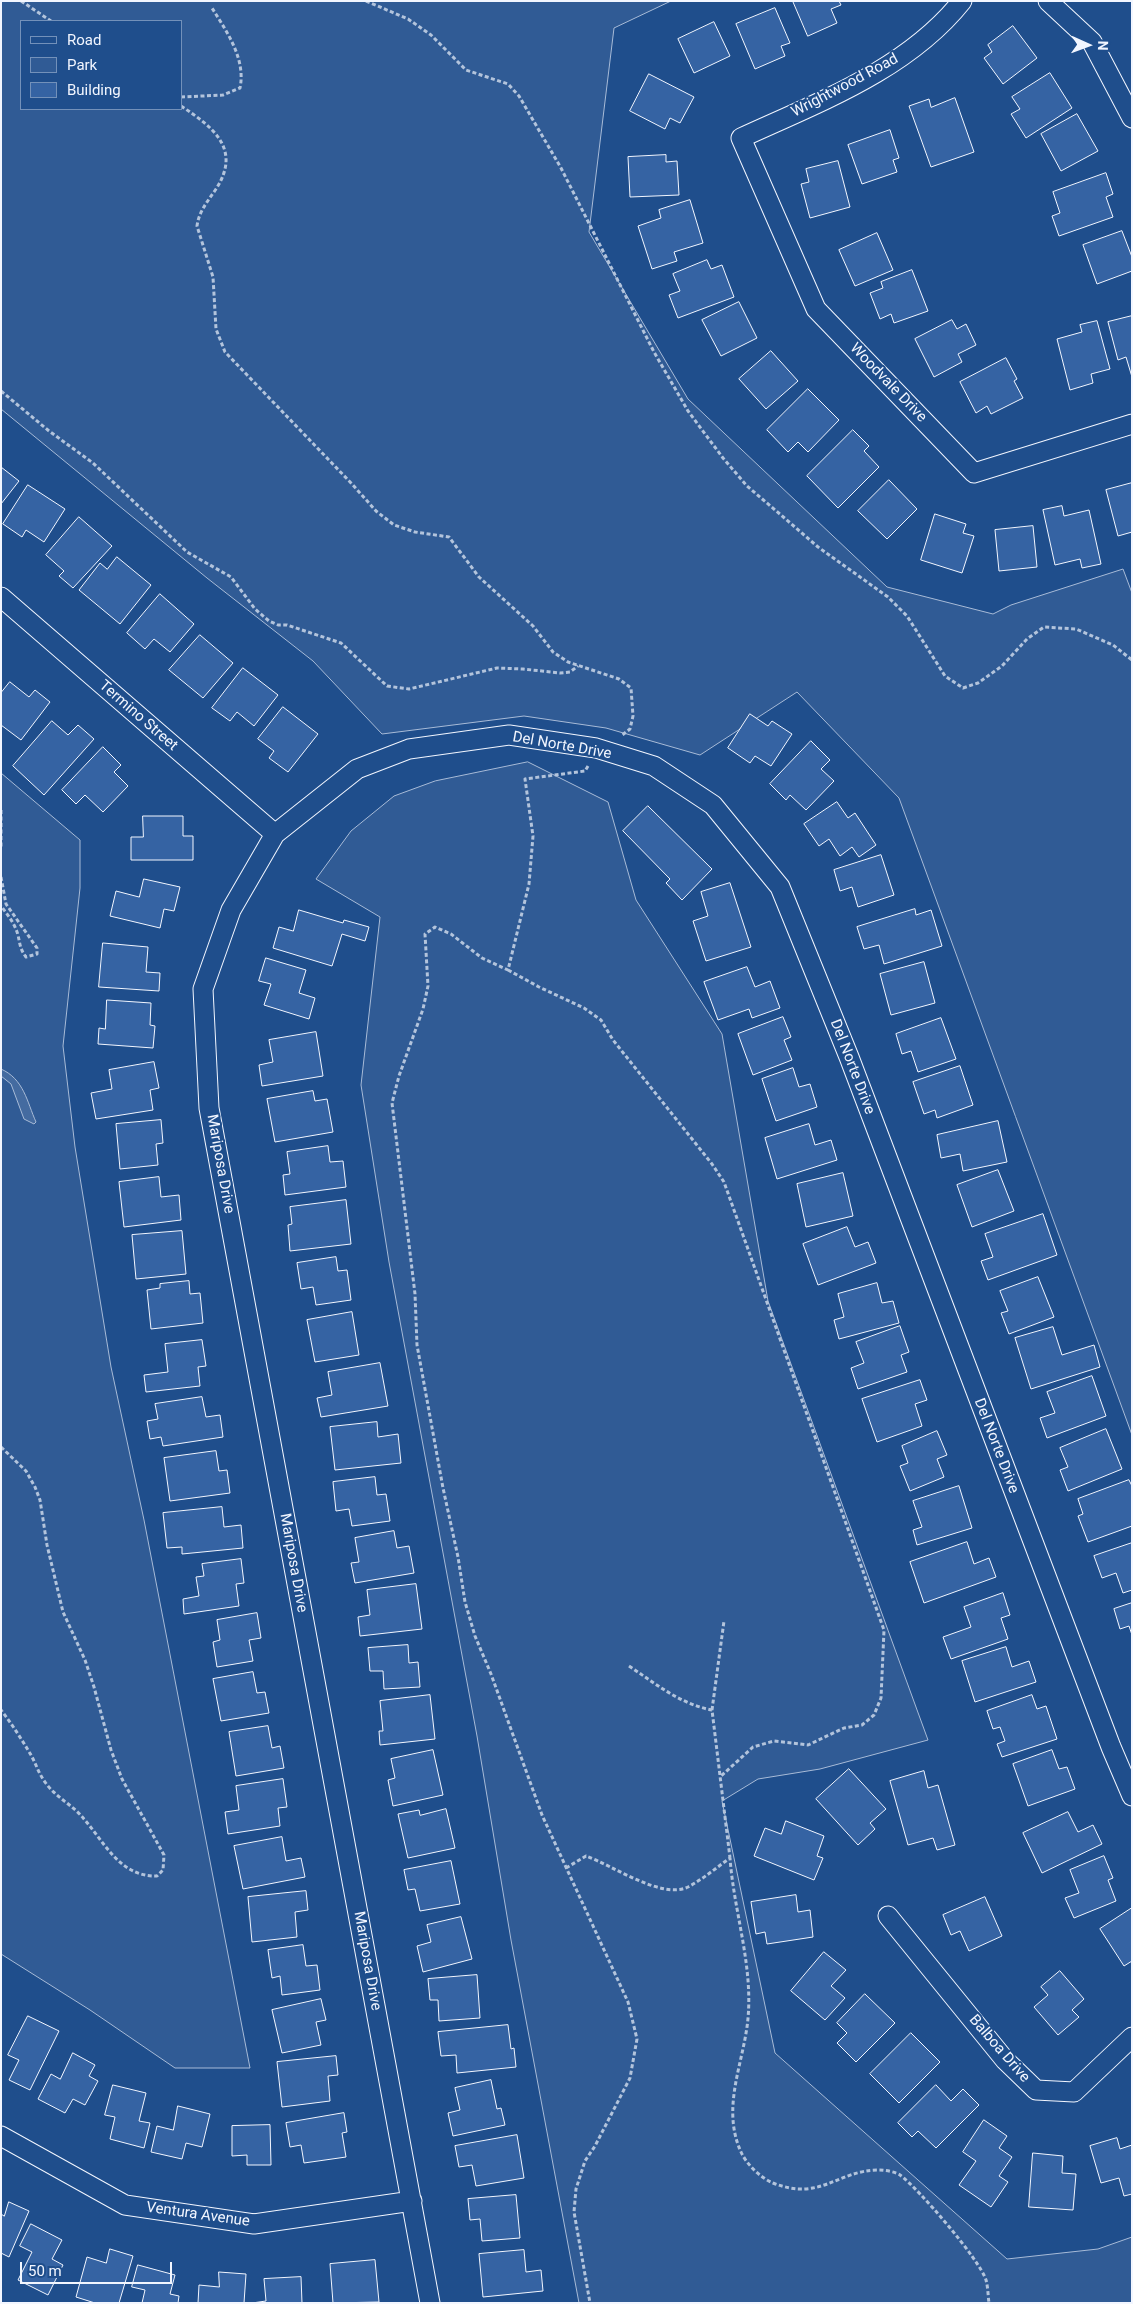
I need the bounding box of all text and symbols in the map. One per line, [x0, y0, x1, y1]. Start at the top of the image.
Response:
legend [20, 20, 182, 110]
north arrow [1063, 20, 1113, 70]
text: Road [67, 31, 101, 49]
text: N [1095, 40, 1111, 51]
street label: Wrightwood Road [788, 50, 902, 122]
text: Park [67, 56, 97, 74]
text: Building [67, 81, 121, 99]
street label: Woodvale Drive [846, 340, 930, 426]
street label: Termino Street [95, 677, 181, 755]
street label: Del Norte Drive [511, 728, 613, 764]
street label: Del Norte Drive [826, 1017, 878, 1117]
street label: Mariposa Drive [202, 1113, 238, 1215]
street label: Del Norte Drive [970, 1396, 1022, 1496]
street label: Mariposa Drive [275, 1512, 311, 1614]
street label: Mariposa Drive [349, 1910, 385, 2012]
street label: Balboa Drive [965, 2012, 1033, 2086]
street label: Ventura Avenue [145, 2199, 251, 2231]
scale bar [22, 2252, 175, 2284]
text: 50 m [28, 2262, 62, 2280]

